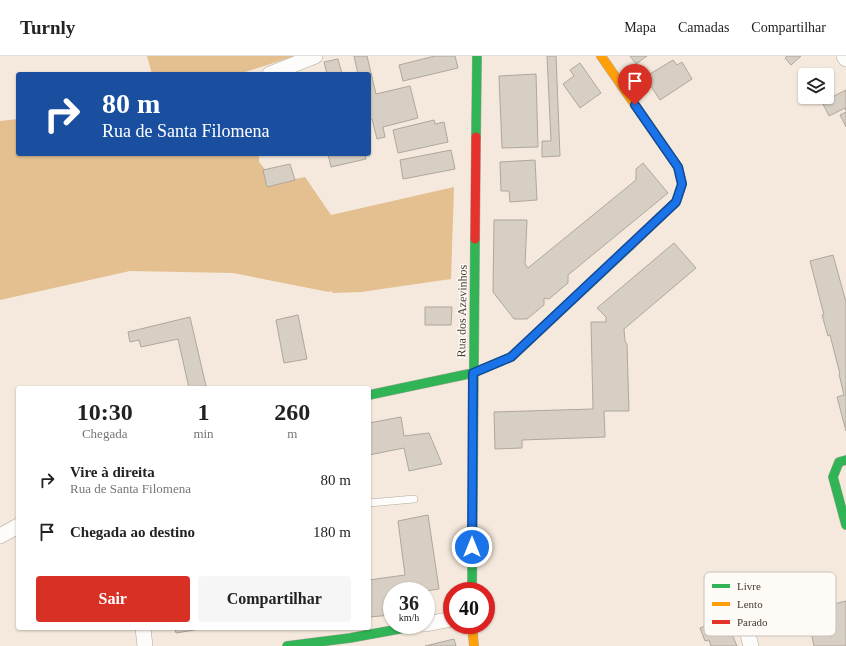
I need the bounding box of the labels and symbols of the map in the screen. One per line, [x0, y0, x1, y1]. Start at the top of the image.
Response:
pin [618, 64, 652, 105]
street label: Rua dos Azevinhos [454, 264, 470, 357]
position arrow [451, 526, 493, 568]
legend [704, 572, 836, 636]
text: Livre [737, 580, 761, 592]
speed limit sign: 40 [443, 582, 495, 634]
text: Lento [737, 598, 763, 610]
text: Parado [737, 616, 768, 628]

